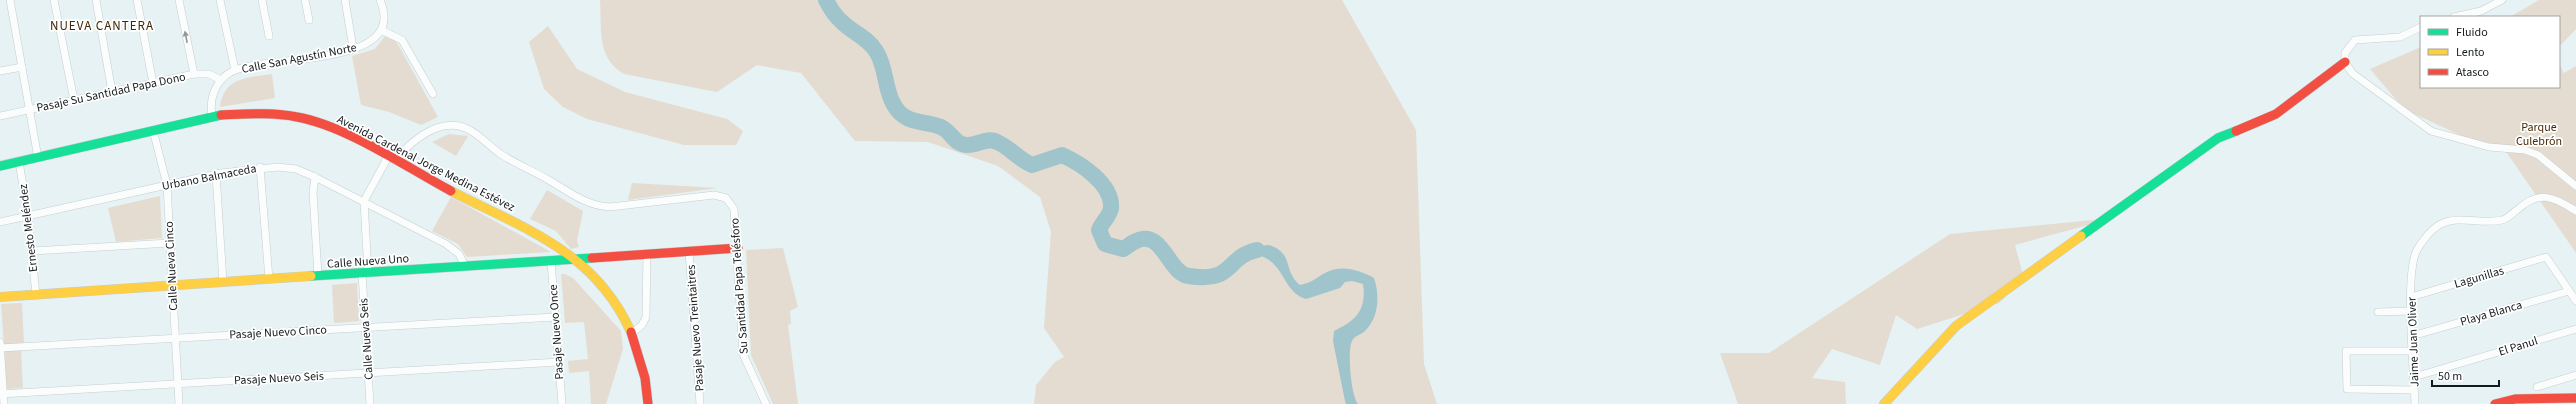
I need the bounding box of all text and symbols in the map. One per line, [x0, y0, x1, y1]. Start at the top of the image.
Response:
legend [2420, 16, 2560, 88]
district label: NUEVA CANTERA [50, 17, 154, 35]
text: Fluido [2456, 24, 2488, 41]
one-way arrow [183, 31, 189, 43]
street label: Calle San Agustín Norte [240, 39, 358, 78]
text: Lento [2456, 44, 2485, 61]
text: Atasco [2456, 64, 2489, 81]
street label: Pasaje Su Santidad Papa Dono [35, 68, 187, 117]
street label: Avenida Cardenal Jorge Medina Estévez [334, 111, 518, 216]
park label: Parque Culebrón [2516, 119, 2562, 150]
street label: Urbano Balmaceda [160, 160, 258, 195]
street label: Ernesto Meléndez [15, 183, 42, 273]
street label: Su Santidad Papa Telésforo [726, 217, 753, 355]
street label: Calle Nueva Cinco [161, 221, 182, 311]
street label: Calle Nueva Uno [326, 250, 410, 273]
street label: Lagunillas [2452, 262, 2506, 293]
street label: Pasaje Nuevo Treintaitres [683, 264, 708, 392]
street label: Pasaje Nuevo Once [545, 284, 568, 380]
street label: Jaime Juan Oliver [2403, 296, 2424, 387]
street label: Playa Blanca [2458, 297, 2524, 330]
street label: Calle Nueva Seis [355, 298, 378, 380]
street label: Pasaje Nuevo Cinco [229, 321, 327, 344]
street label: El Panul [2496, 332, 2540, 360]
scale bar [2432, 362, 2499, 388]
street label: Pasaje Nuevo Seis [234, 368, 324, 389]
text: 50 m [2438, 368, 2462, 385]

